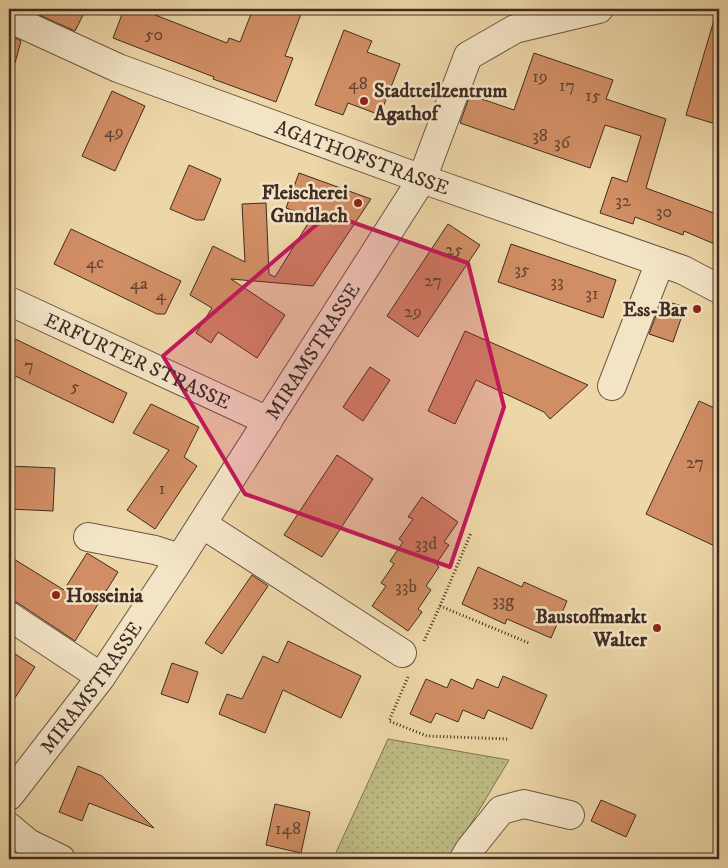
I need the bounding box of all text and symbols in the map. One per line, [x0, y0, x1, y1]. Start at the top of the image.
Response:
house number: 50 [145, 24, 163, 46]
house number: 19 [532, 66, 548, 88]
house number: 48 [348, 73, 368, 95]
house number: 17 [559, 75, 575, 97]
place label: Stadtteilzentrum Agathof [373, 79, 507, 127]
house number: 15 [585, 85, 601, 107]
marker: Stadtteilzentrum Agathof [358, 95, 370, 107]
street label: AGATHOFSTRASSE [271, 115, 452, 202]
house number: 49 [104, 121, 124, 143]
house number: 38 [532, 125, 548, 147]
house number: 36 [554, 132, 571, 154]
place label: Fleischerei Gundlach [261, 181, 349, 229]
house number: 32 [615, 190, 631, 212]
marker: Fleischerei Gundlach [352, 197, 364, 209]
house number: 30 [656, 201, 672, 223]
house number: 25 [445, 239, 463, 261]
house number: 4c [86, 252, 104, 274]
house number: 35 [514, 259, 530, 281]
house number: 27 [424, 270, 442, 292]
house number: 33 [550, 271, 564, 293]
house number: 4a [130, 273, 148, 295]
street label: MIRAMSTRASSE [261, 279, 367, 425]
house number: 31 [585, 283, 599, 305]
house number: 4 [156, 284, 167, 306]
place label: Ess-Bar [623, 298, 688, 323]
house number: 29 [404, 301, 422, 323]
marker: Ess-Bar [691, 303, 703, 315]
street label: ERFURTER STRASSE [40, 308, 234, 416]
house number: 7 [24, 355, 34, 377]
house number: 5 [71, 376, 80, 398]
house number: 27 [686, 452, 704, 474]
house number: 1 [159, 478, 165, 500]
house number: 33d [415, 533, 437, 555]
house number: 33b [395, 576, 417, 598]
place label: Hosseinia [66, 584, 144, 609]
marker: Hosseinia [50, 589, 62, 601]
house number: 33g [492, 590, 514, 612]
place label: Baustoffmarkt Walter [535, 605, 648, 653]
street label: MIRAMSTRASSE [35, 617, 148, 759]
marker: Baustoffmarkt Walter [651, 622, 663, 634]
house number: 148 [275, 818, 301, 840]

